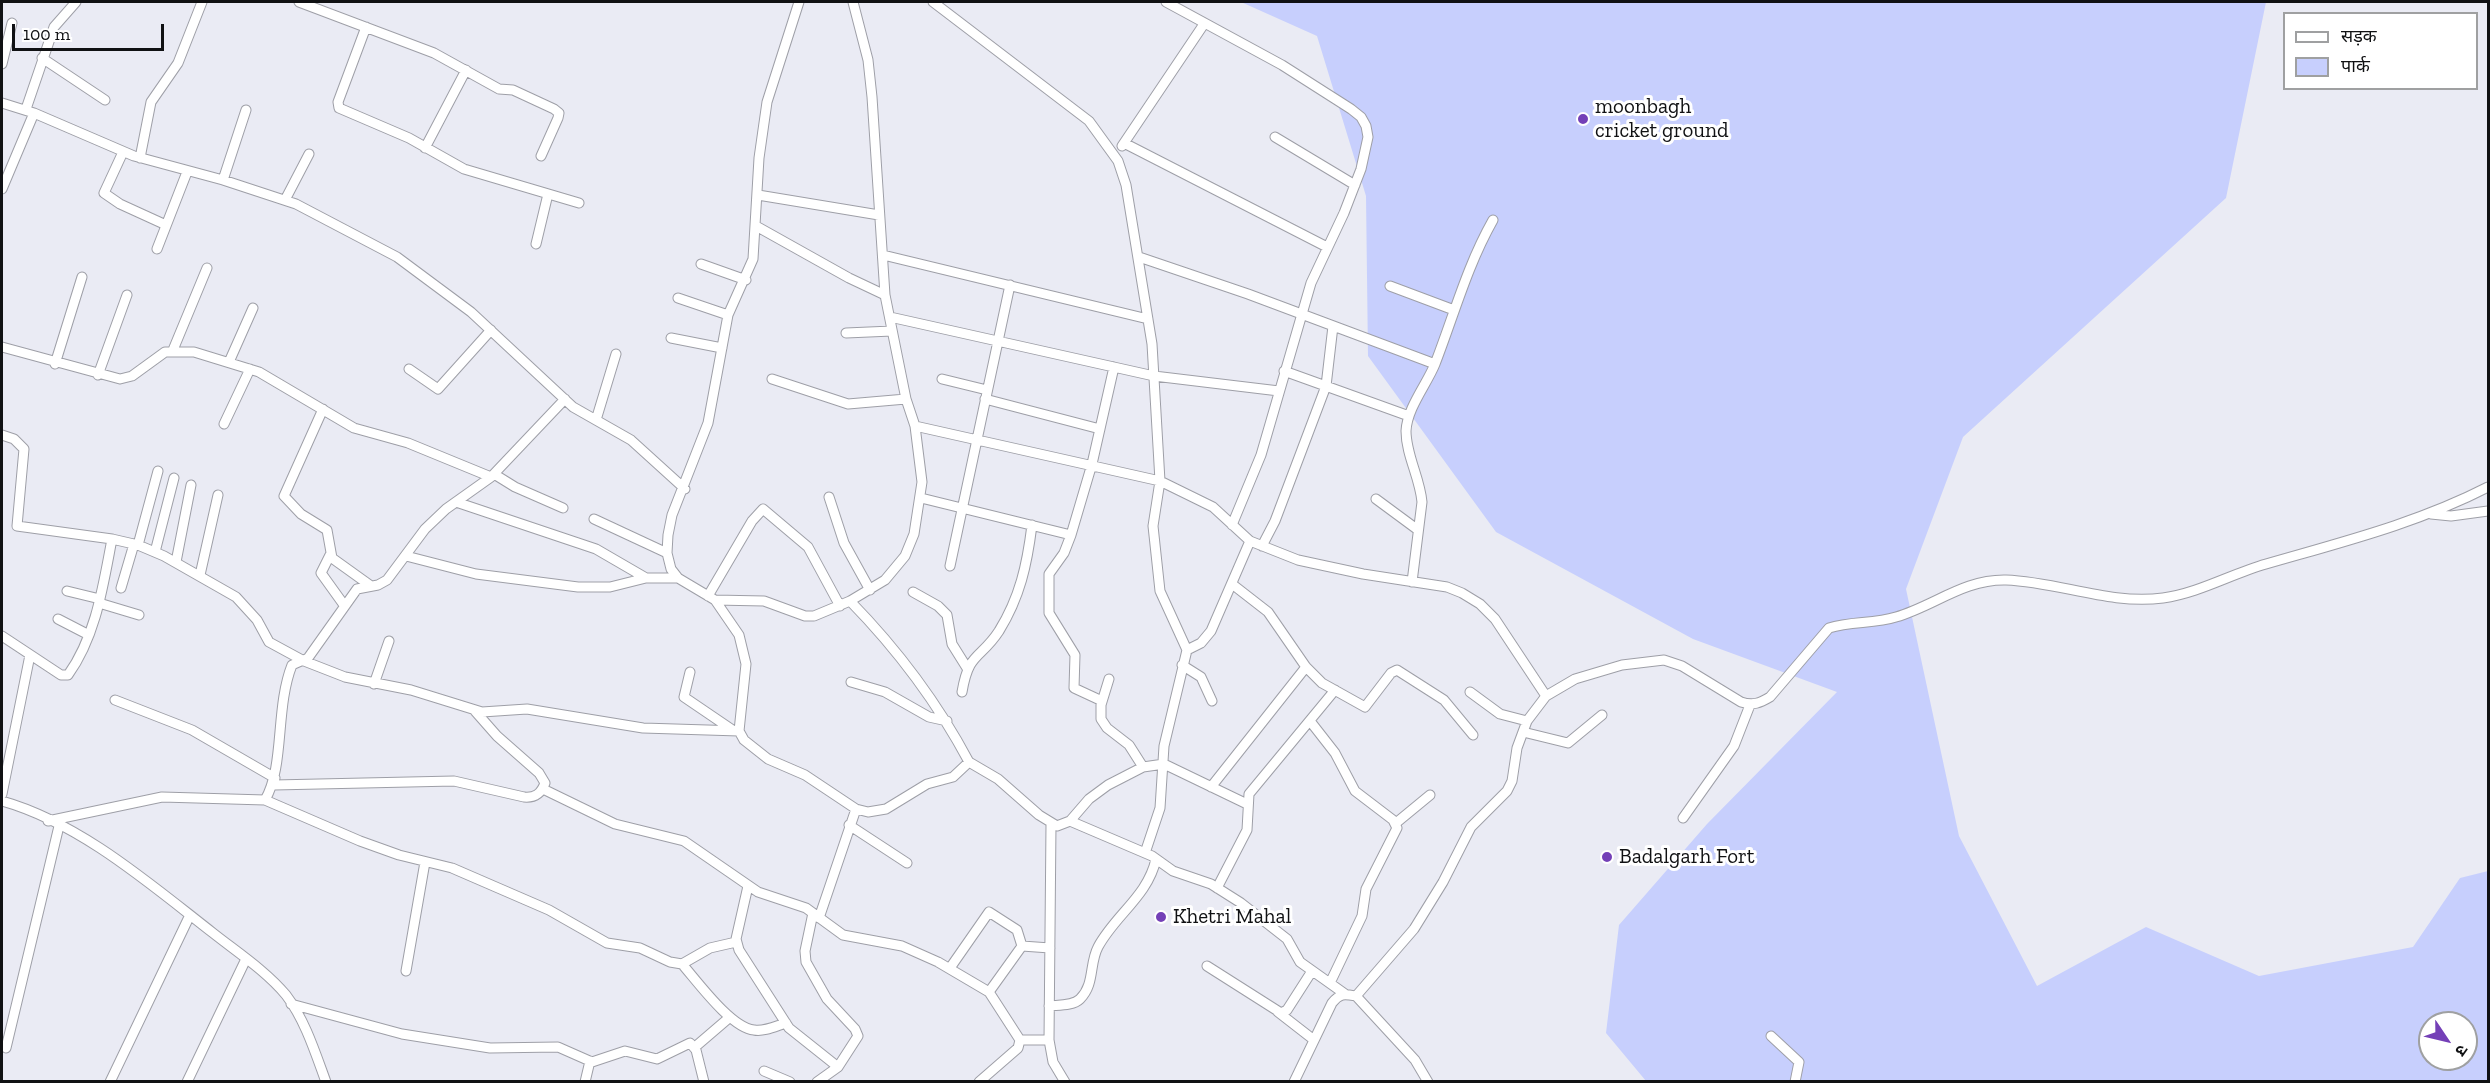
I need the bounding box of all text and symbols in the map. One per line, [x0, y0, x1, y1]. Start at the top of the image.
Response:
scale bar [15, 12, 166, 50]
legend [2283, 12, 2478, 90]
text: 100 m [23, 23, 70, 45]
text: सड़क [2341, 25, 2377, 47]
text: पार्क [2341, 55, 2370, 77]
place label: moonbagh cricket ground [1595, 94, 1729, 144]
marker: moonbagh cricket ground [1576, 112, 1590, 126]
place label: Badalgarh Fort [1619, 844, 1755, 870]
marker: Badalgarh Fort [1600, 850, 1614, 864]
place label: Khetri Mahal [1173, 904, 1291, 930]
marker: Khetri Mahal [1154, 910, 1168, 924]
north arrow [2418, 1011, 2478, 1071]
text: उ [2451, 1041, 2472, 1060]

